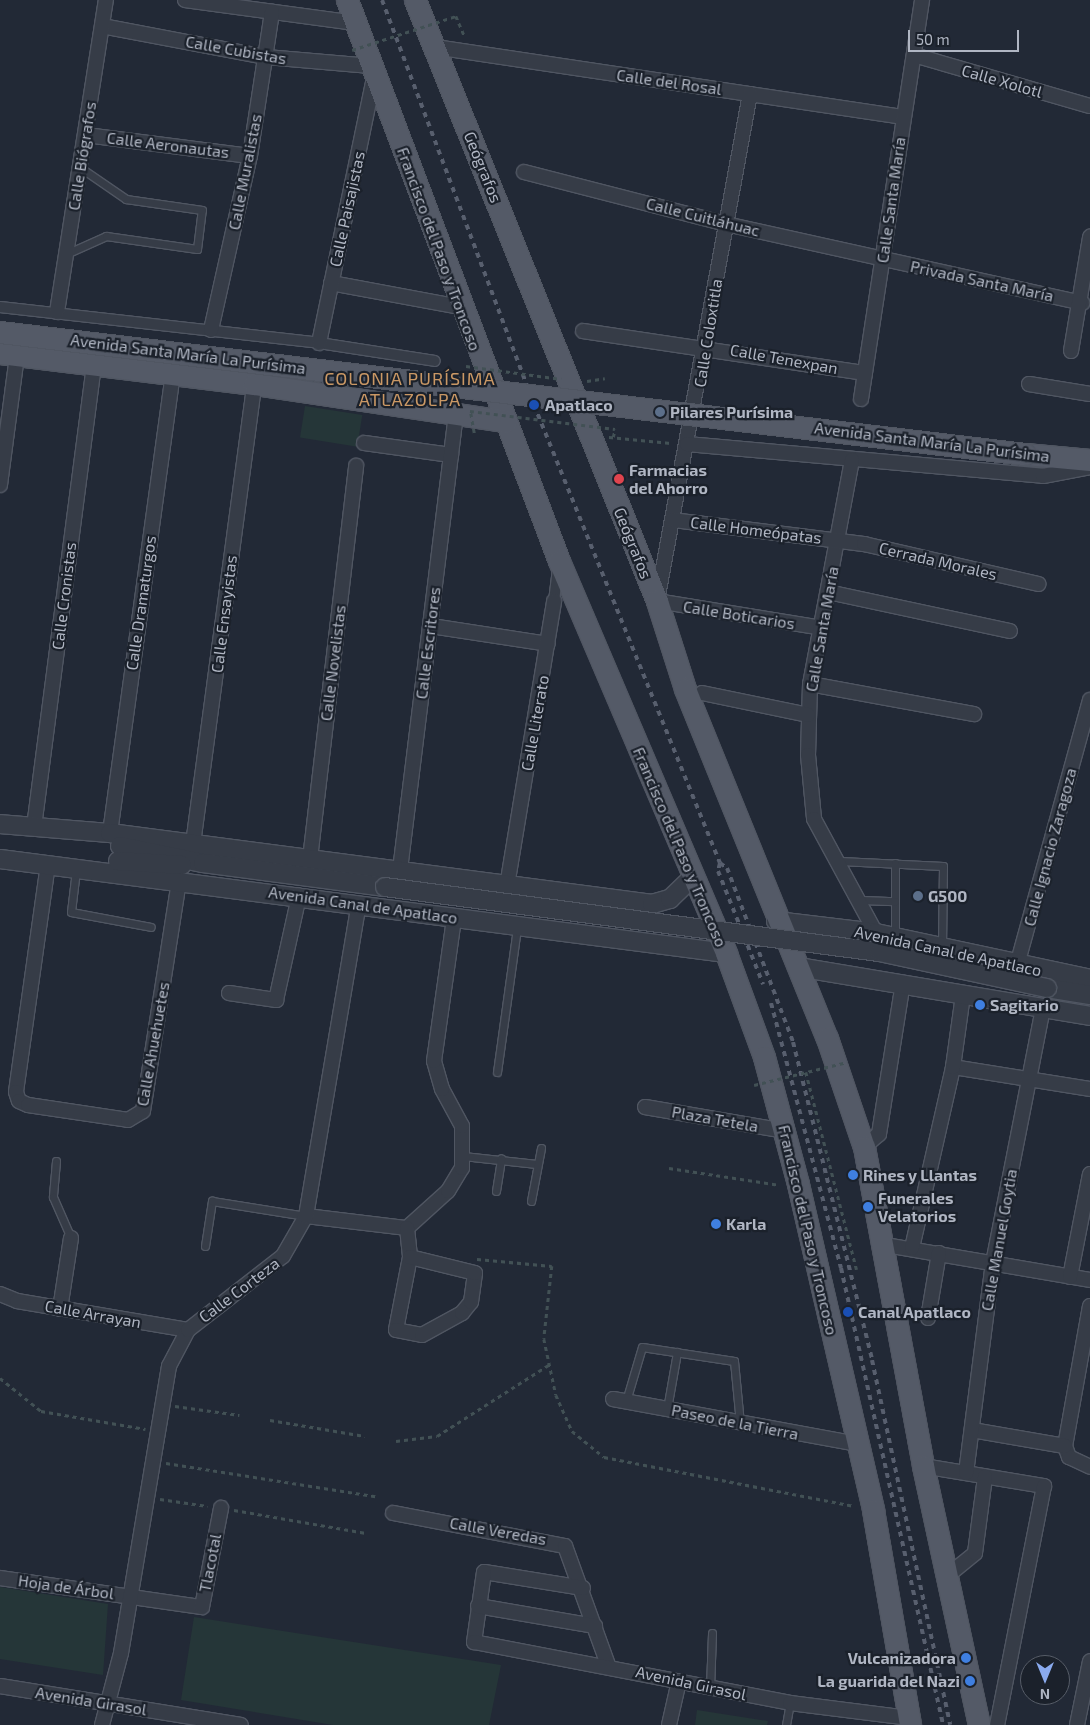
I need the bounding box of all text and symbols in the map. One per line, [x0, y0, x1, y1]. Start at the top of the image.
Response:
scale bar [910, 20, 1021, 52]
text: 50 m [916, 30, 950, 48]
street label: Calle Cubistas [184, 32, 288, 68]
street label: Calle Xolotl [959, 60, 1045, 102]
street label: Calle del Rosal [615, 65, 723, 99]
street label: Calle Biógrafos [64, 100, 100, 212]
street label: Calle Muralistas [224, 112, 266, 232]
street label: Calle Aeronautas [105, 128, 231, 162]
street label: Geógrafos [460, 129, 506, 205]
street label: Calle Santa María [873, 136, 909, 264]
street label: Francisco del Paso y Troncoso [393, 144, 485, 354]
street label: Calle Paisajistas [325, 149, 369, 269]
street label: Calle Cuitláhuac [644, 194, 762, 240]
street label: Privada Santa María [909, 256, 1055, 306]
street label: Calle Coloxtitla [690, 277, 726, 389]
street label: Avenida Santa María La Purísima [69, 330, 307, 378]
street label: Calle Tenexpan [728, 340, 840, 378]
district label: COLONIA PURÍSIMA ATLAZOLPA [322, 368, 498, 410]
place label: Apatlaco [545, 395, 613, 415]
marker: Apatlaco [527, 398, 541, 412]
place label: Pilares Purísima [670, 402, 793, 422]
marker: Pilares Purísima [654, 406, 666, 418]
street label: Avenida Santa María La Purísima [813, 418, 1051, 466]
place label: Farmacias del Ahorro [629, 460, 709, 498]
marker: Farmacias del Ahorro [613, 473, 625, 485]
street label: Geógrafos [610, 505, 656, 581]
street label: Calle Homeópatas [689, 512, 823, 548]
street label: Calle Dramaturgos [122, 534, 160, 672]
street label: Cerrada Morales [877, 538, 999, 584]
street label: Calle Cronistas [48, 541, 80, 651]
street label: Calle Ensayistas [207, 554, 241, 674]
street label: Calle Santa María [802, 565, 842, 693]
street label: Calle Escritores [412, 586, 444, 700]
street label: Calle Boticarios [682, 597, 796, 633]
street label: Calle Novelistas [316, 604, 350, 722]
street label: Calle Literato [517, 674, 553, 772]
street label: Francisco del Paso y Troncoso [629, 744, 731, 950]
street label: Calle Ignacio Zaragoza [1020, 766, 1080, 928]
street label: Avenida Canal de Apatlaco [267, 882, 459, 928]
place label: G500 [928, 886, 967, 906]
marker: G500 [912, 890, 924, 902]
street label: Avenida Canal de Apatlaco [852, 922, 1044, 980]
street label: Calle Ahuehuetes [133, 980, 173, 1108]
place label: Sagitario [990, 995, 1059, 1015]
marker: Sagitario [974, 999, 986, 1011]
street label: Plaza Tetela [670, 1102, 760, 1136]
street label: Francisco del Paso y Troncoso [774, 1122, 842, 1338]
place label: Rines y Llantas [863, 1165, 978, 1185]
street label: Calle Manuel Goytia [977, 1167, 1021, 1313]
marker: Rines y Llantas [847, 1169, 859, 1181]
place label: Funerales Velatorios [878, 1188, 956, 1226]
marker: Funerales Velatorios [862, 1201, 874, 1213]
place label: Karla [726, 1214, 766, 1234]
marker: Karla [710, 1218, 722, 1230]
street label: Calle Corteza [195, 1253, 283, 1327]
street label: Calle Arrayan [43, 1296, 143, 1332]
place label: Canal Apatlaco [858, 1302, 972, 1322]
marker: Canal Apatlaco [842, 1306, 854, 1318]
street label: Paseo de la Tierra [670, 1400, 800, 1444]
street label: Calle Veredas [448, 1513, 548, 1549]
street label: Tlacotal [195, 1532, 225, 1594]
street label: Hoja de Árbol [17, 1571, 115, 1603]
place label: Vulcanizadora [848, 1648, 956, 1668]
marker: Vulcanizadora [960, 1652, 972, 1664]
north arrow [1020, 1655, 1070, 1705]
street label: Avenida Girasol [634, 1662, 748, 1704]
place label: La guarida del Nazi [817, 1671, 960, 1691]
marker: La guarida del Nazi [964, 1675, 976, 1687]
street label: Avenida Girasol [34, 1683, 148, 1719]
text: N [1040, 1686, 1050, 1703]

